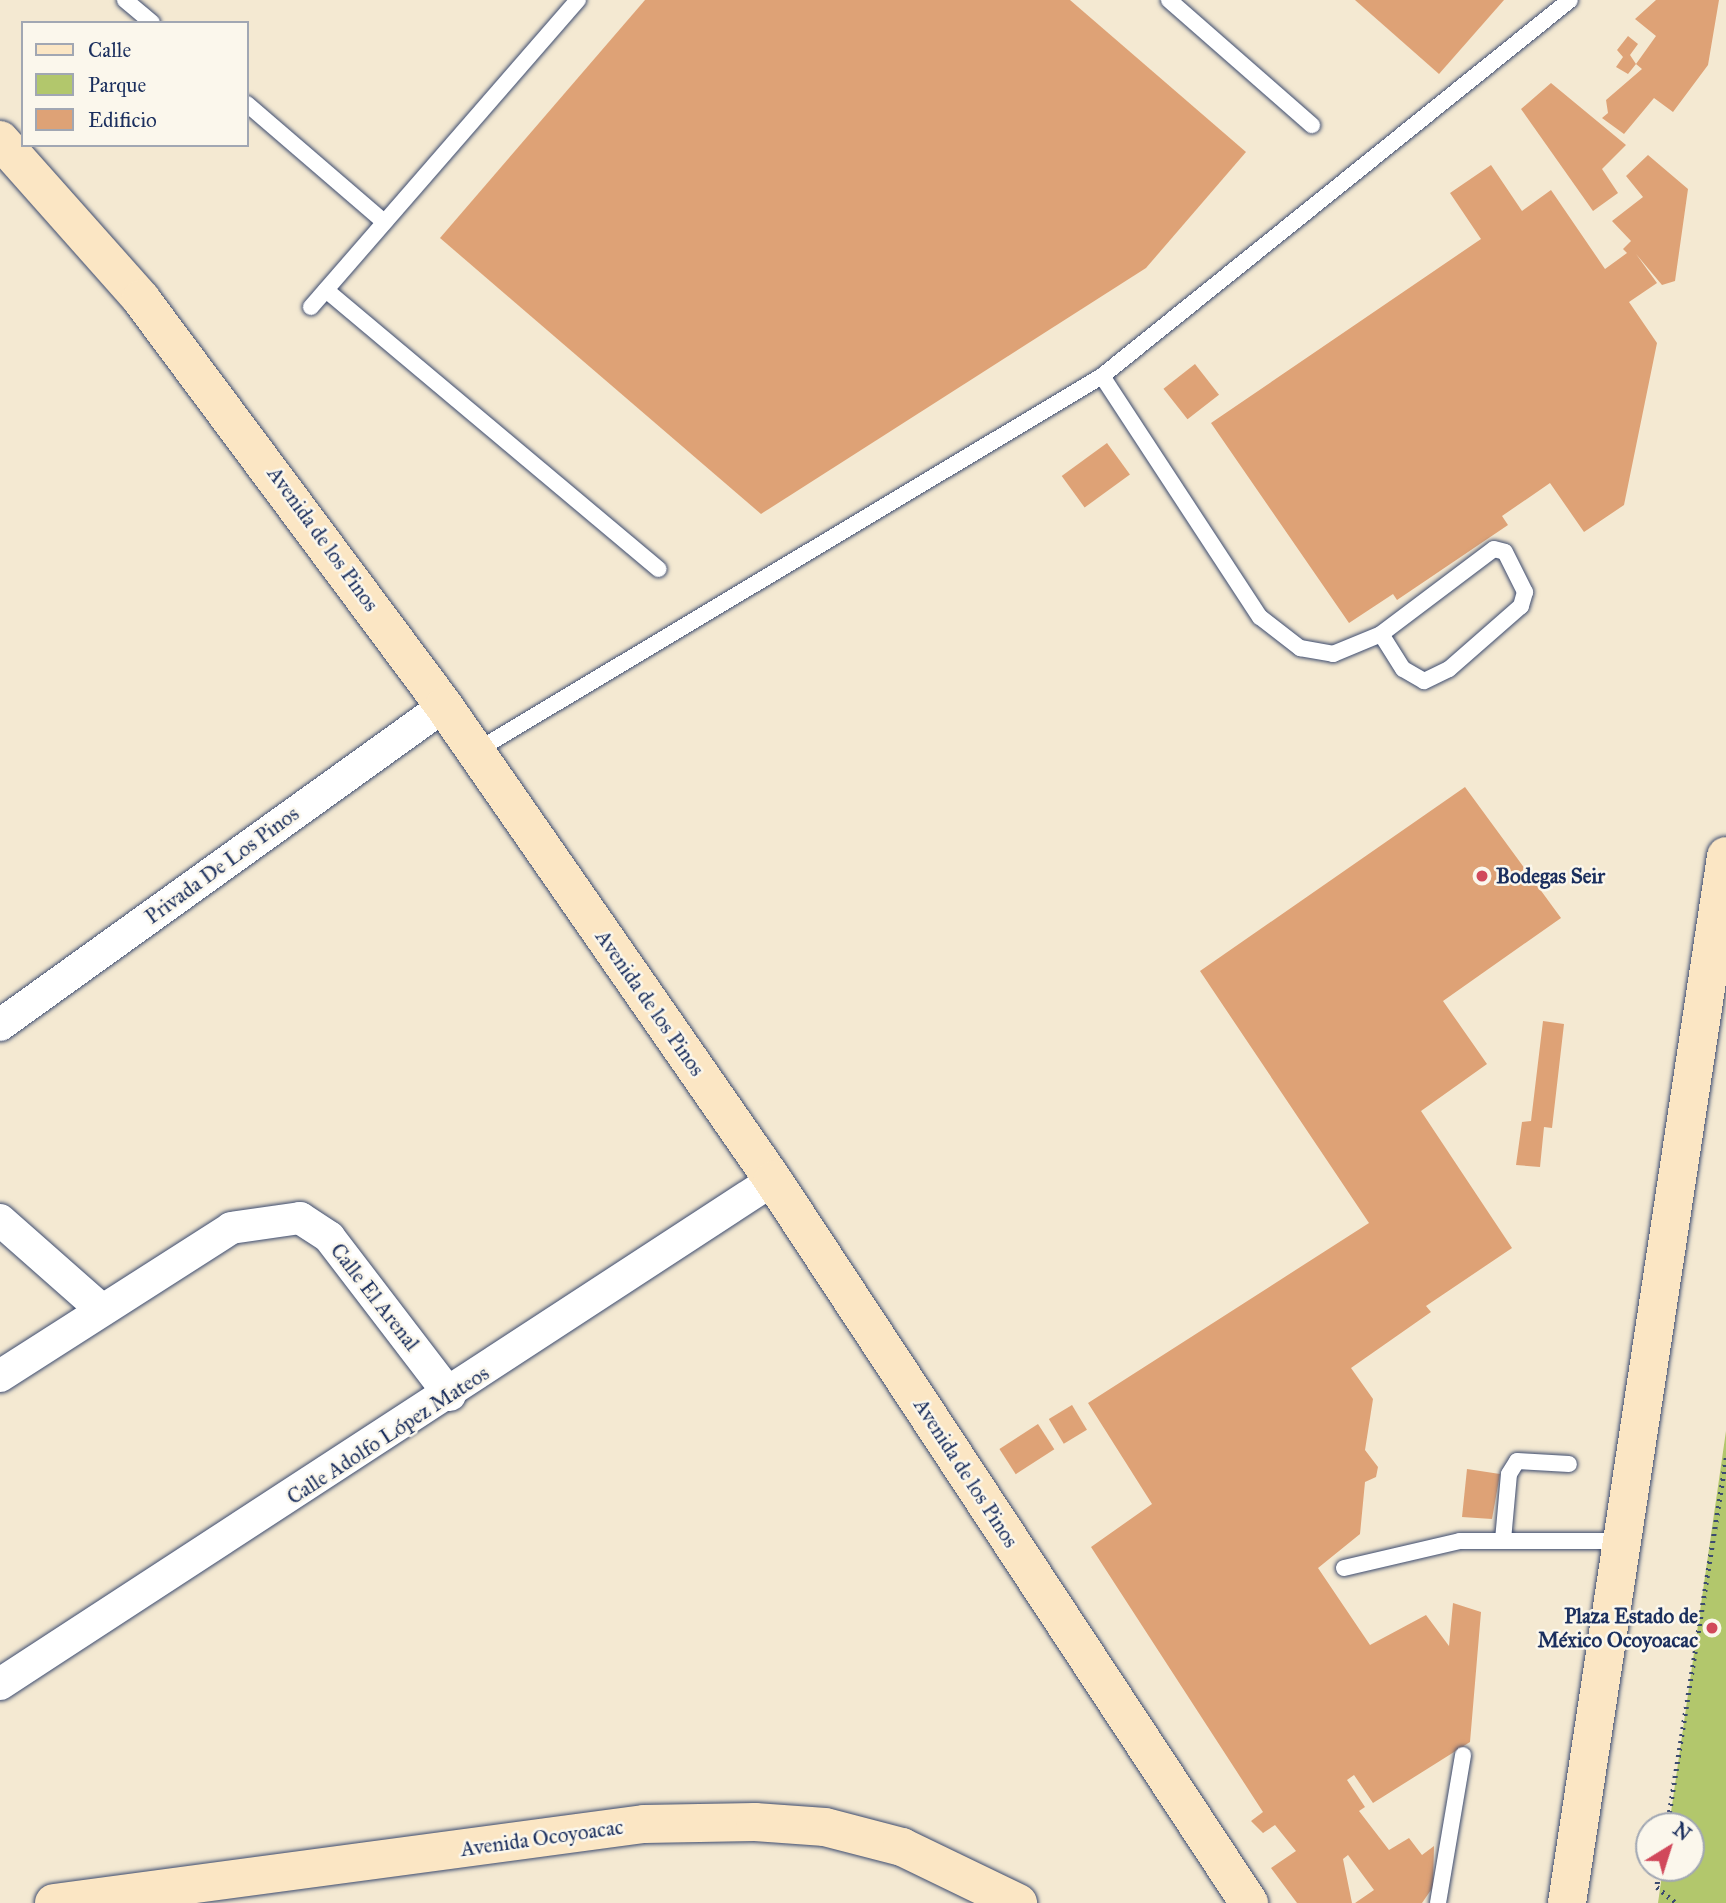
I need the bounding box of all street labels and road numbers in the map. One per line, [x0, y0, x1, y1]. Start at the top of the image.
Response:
street label: Avenida de los Pinos [262, 462, 384, 616]
street label: Privada De Los Pinos [140, 801, 304, 929]
street label: Avenida de los Pinos [590, 925, 710, 1081]
street label: Calle El Arenal [325, 1238, 425, 1356]
street label: Calle Adolfo López Mateos [282, 1360, 494, 1510]
street label: Avenida de los Pinos [908, 1394, 1024, 1552]
street label: Avenida Ocoyoacac [459, 1814, 625, 1862]

